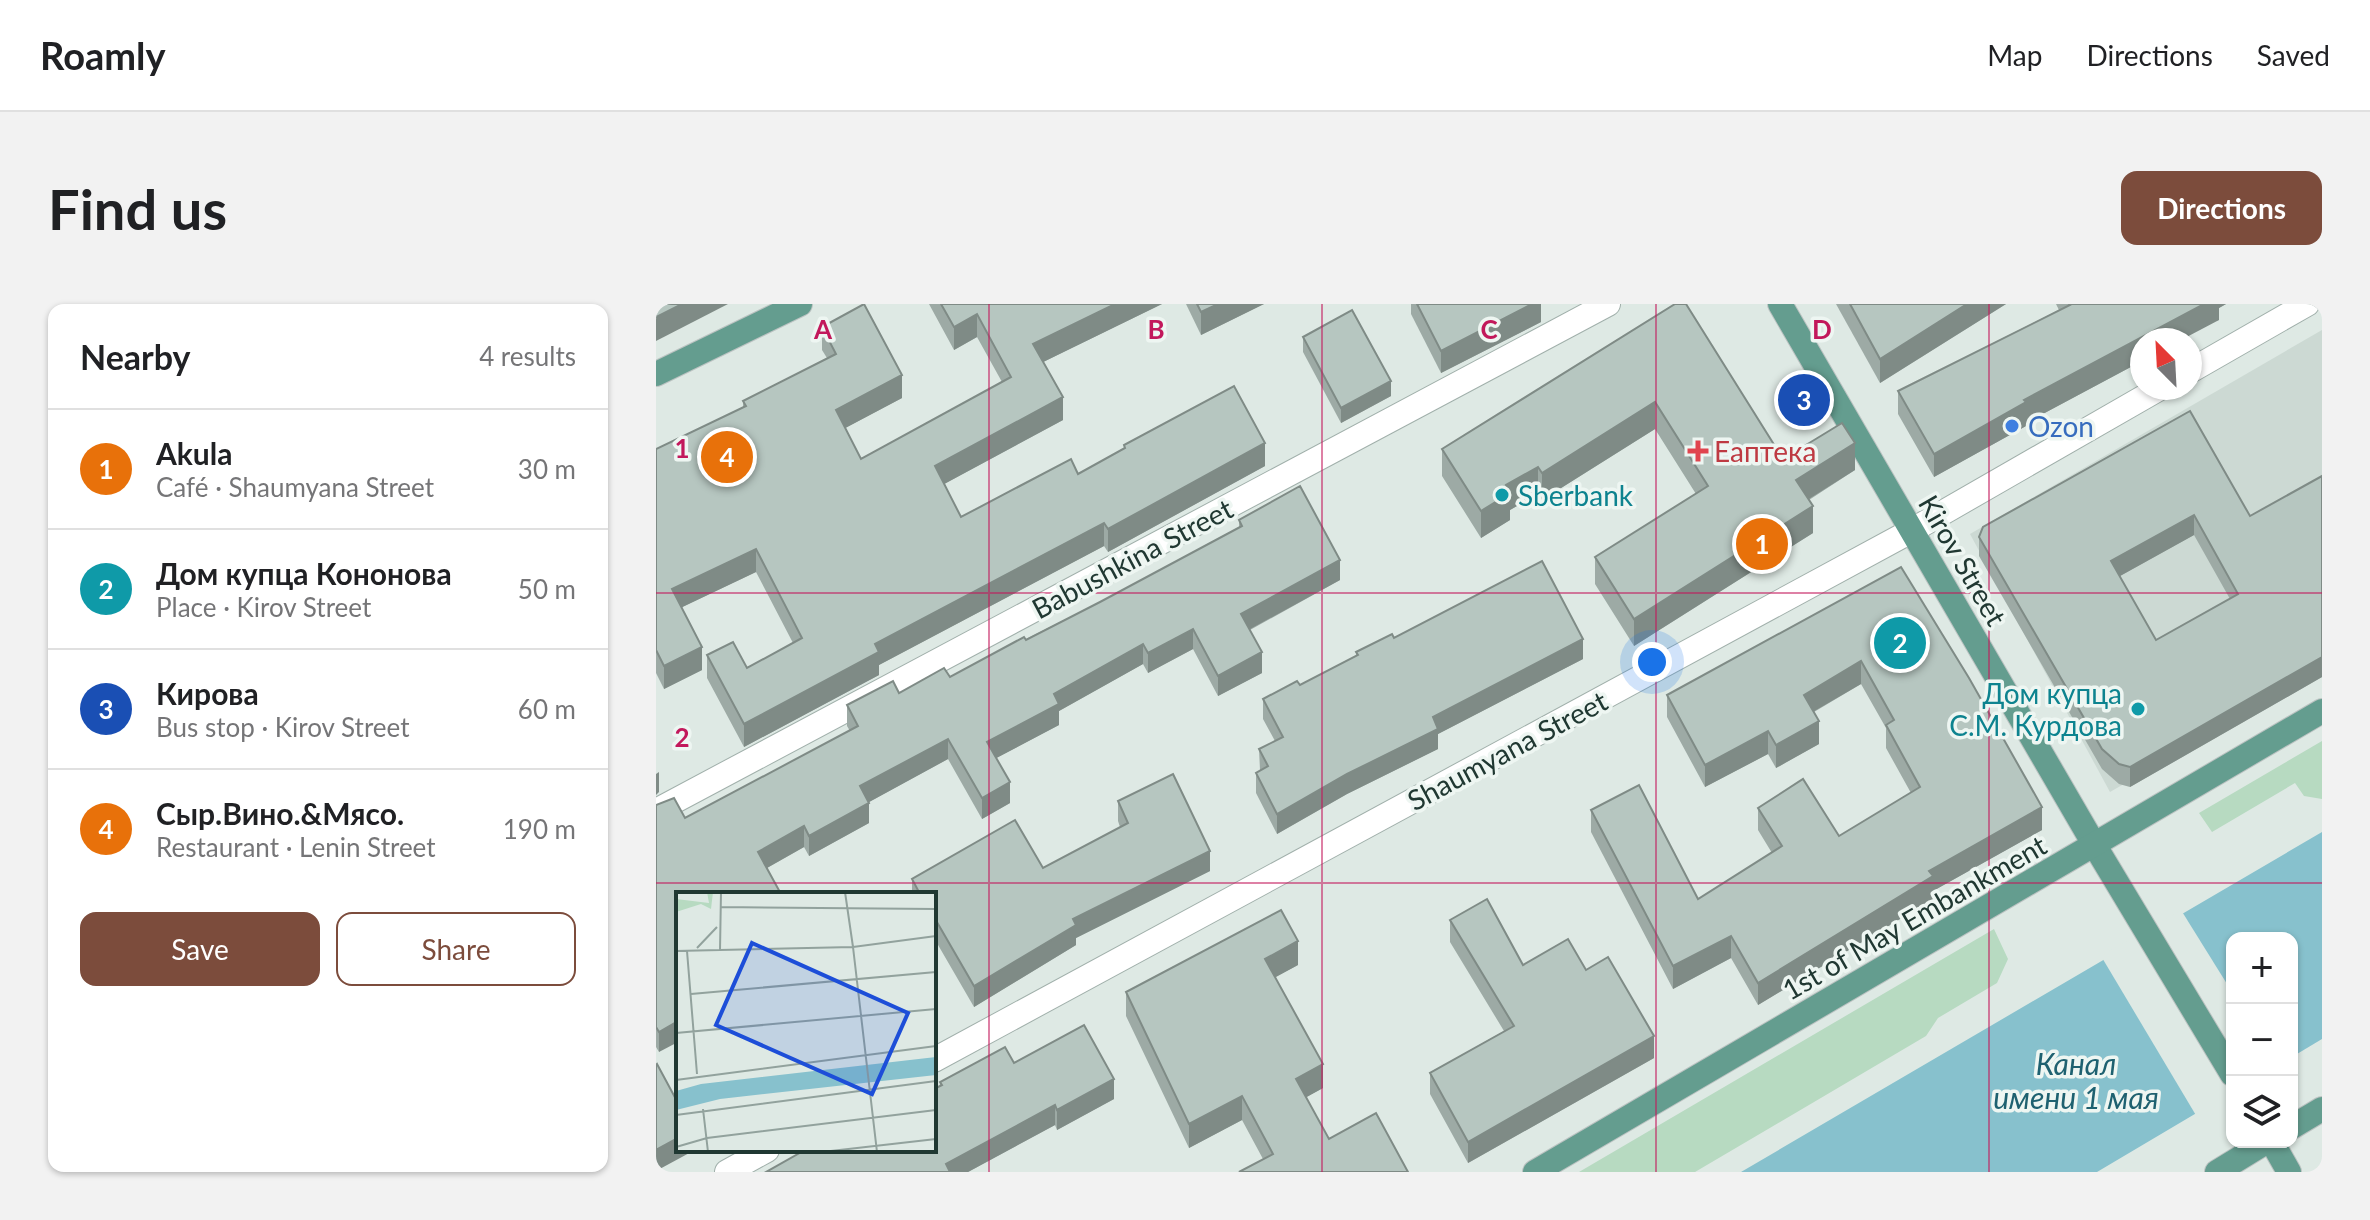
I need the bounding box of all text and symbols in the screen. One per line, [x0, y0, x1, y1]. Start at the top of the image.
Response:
text: Roamly [40, 32, 166, 78]
text: Map [1987, 38, 2042, 72]
text: Directions [2086, 38, 2213, 72]
text: Saved [2257, 38, 2330, 72]
button: Directions [2121, 171, 2322, 245]
text: Find us [48, 175, 227, 242]
text: A [813, 313, 833, 345]
text: B [1147, 313, 1165, 345]
text: C [1480, 313, 1498, 345]
text: D [1812, 313, 1832, 345]
north arrow [2130, 328, 2202, 400]
text: Nearby [80, 336, 191, 377]
text: 4 results [479, 340, 576, 372]
pin: 3 [1778, 370, 1830, 430]
place label: Ozon [2028, 409, 2094, 443]
marker: Ozon [2003, 417, 2021, 435]
pin: 4 [701, 427, 753, 487]
text: 1 [674, 432, 690, 464]
place label: Еаптека [1714, 434, 1816, 468]
text: Akula [156, 435, 232, 471]
marker: Еаптека [1689, 442, 1707, 460]
text: 1 [98, 453, 114, 485]
text: 30 m [518, 453, 576, 485]
text: Café · Shaumyana Street [156, 471, 434, 503]
place label: Sberbank [1518, 478, 1634, 512]
marker: Sberbank [1493, 486, 1511, 504]
street label: Kirov Street [1912, 489, 2014, 631]
street label: Babushkina Street [1026, 491, 1238, 625]
pin: 1 [1736, 514, 1788, 574]
text: Дом купца Кононова [156, 555, 452, 591]
text: 2 [98, 573, 114, 605]
text: 50 m [518, 573, 576, 605]
text: Place · Kirov Street [156, 591, 371, 623]
pin: 2 [1874, 613, 1926, 673]
your location [1632, 642, 1672, 682]
text: Кирова [156, 675, 259, 711]
place label: Дом купца С.М. Курдова [1949, 676, 2122, 742]
street label: Shaumyana Street [1401, 683, 1613, 817]
text: 3 [98, 693, 114, 725]
text: 60 m [518, 693, 576, 725]
marker: Дом купца С.М. Курдова [2129, 700, 2147, 718]
text: Bus stop · Kirov Street [156, 711, 410, 743]
text: 2 [674, 721, 690, 753]
text: Сыр.Вино.&Мясо. [156, 795, 404, 831]
text: 4 [98, 813, 114, 845]
text: 190 m [503, 813, 576, 845]
street label: 1st of May Embankment [1776, 827, 2052, 1007]
text: Restaurant · Lenin Street [156, 831, 436, 863]
inset map [676, 892, 936, 1152]
button: Save [80, 912, 320, 986]
button: Share [336, 912, 576, 986]
map controls [2226, 932, 2298, 1148]
button: + [2226, 932, 2298, 1004]
button: − [2226, 1004, 2298, 1076]
water label: Канал имени 1 мая [1993, 1045, 2159, 1115]
button: layers [2226, 1076, 2298, 1148]

